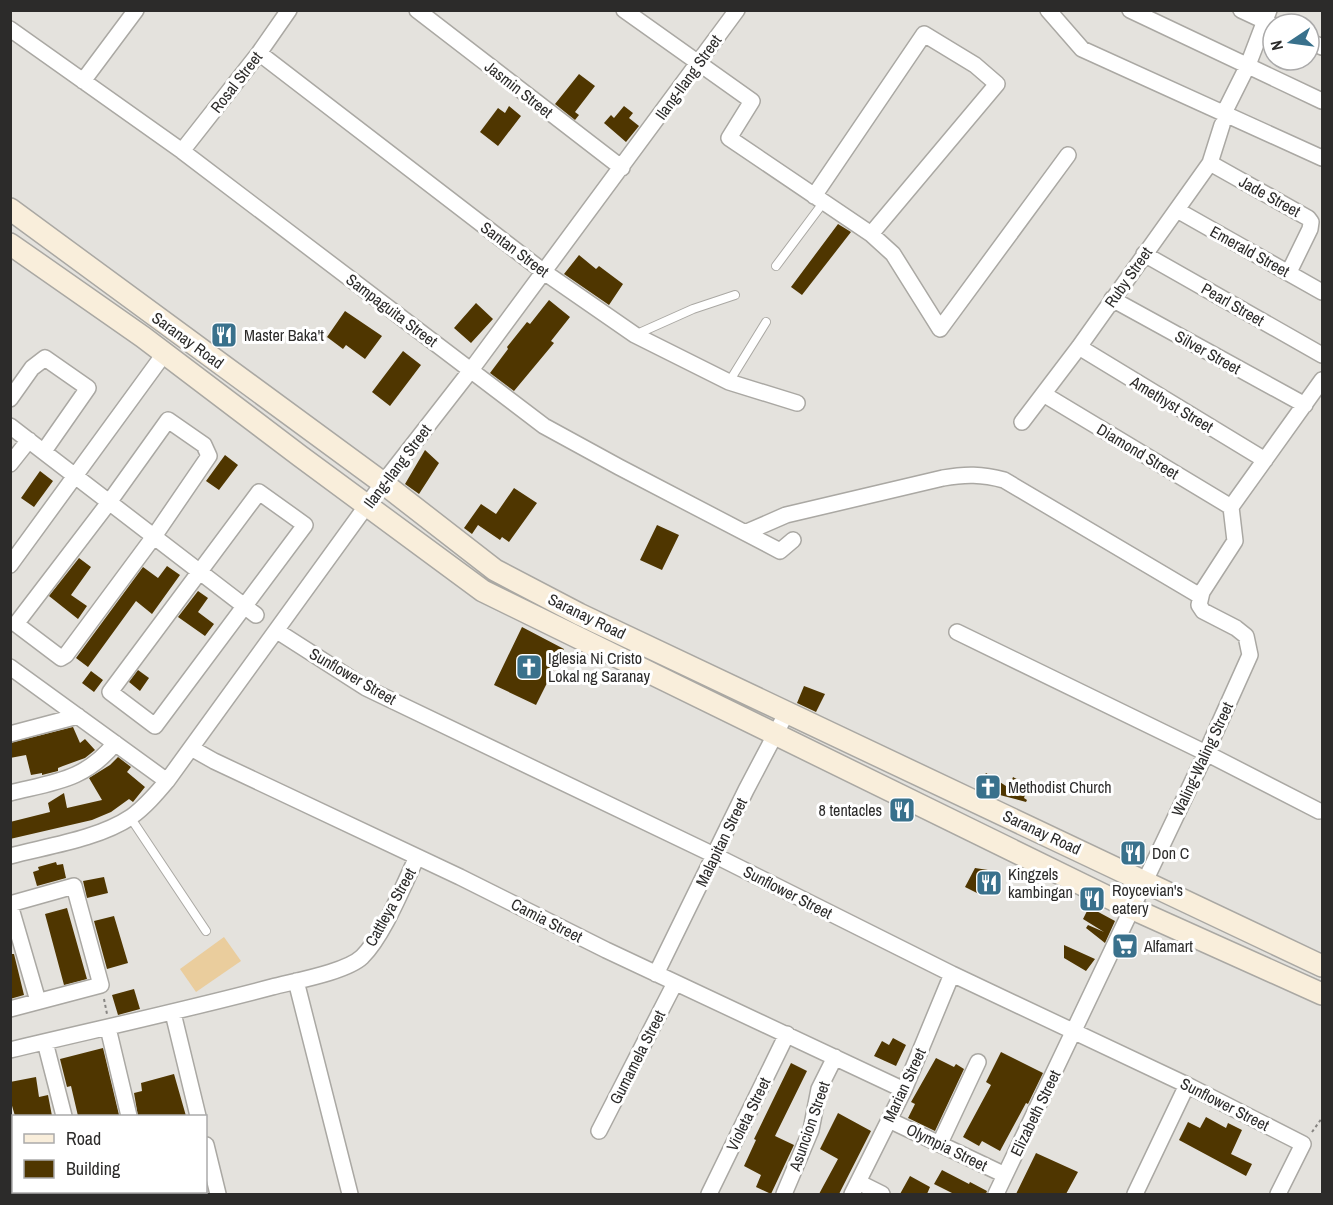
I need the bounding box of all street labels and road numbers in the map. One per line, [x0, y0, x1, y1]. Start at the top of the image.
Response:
street label: Ilang-Ilang Street [650, 30, 726, 124]
street label: Rosal Street [205, 47, 267, 117]
street label: Jasmin Street [480, 55, 558, 123]
street label: Jade Street [1235, 170, 1305, 222]
street label: Santan Street [476, 216, 554, 282]
street label: Emerald Street [1206, 220, 1294, 282]
street label: Ruby Street [1099, 242, 1157, 312]
street label: Sampaguita Street [342, 268, 443, 352]
street label: Pearl Street [1198, 277, 1269, 331]
street label: Saranay Road [148, 306, 228, 374]
street label: Silver Street [1171, 325, 1245, 379]
street label: Amethyst Street [1125, 370, 1218, 438]
street label: Diamond Street [1093, 418, 1183, 484]
street label: Ilang-Ilang Street [358, 419, 436, 513]
street label: Saranay Road [544, 588, 630, 644]
street label: Sunflower Street [305, 642, 401, 710]
street label: Waling-Waling Street [1166, 698, 1238, 820]
street label: Malapitan Street [690, 794, 752, 890]
street label: Saranay Road [999, 804, 1085, 860]
street label: Sunflower Street [740, 860, 837, 924]
street label: Cattleya Street [359, 863, 421, 950]
street label: Camia Street [508, 893, 587, 948]
street label: Gumamela Street [604, 1006, 670, 1108]
street label: Marian Street [877, 1044, 931, 1126]
street label: Elizabeth Street [1005, 1066, 1066, 1160]
street label: Sunflower Street [1177, 1072, 1274, 1136]
street label: Violeta Street [721, 1073, 775, 1154]
street label: Asuncion Street [783, 1078, 835, 1175]
street label: Olympia Street [903, 1118, 991, 1176]

